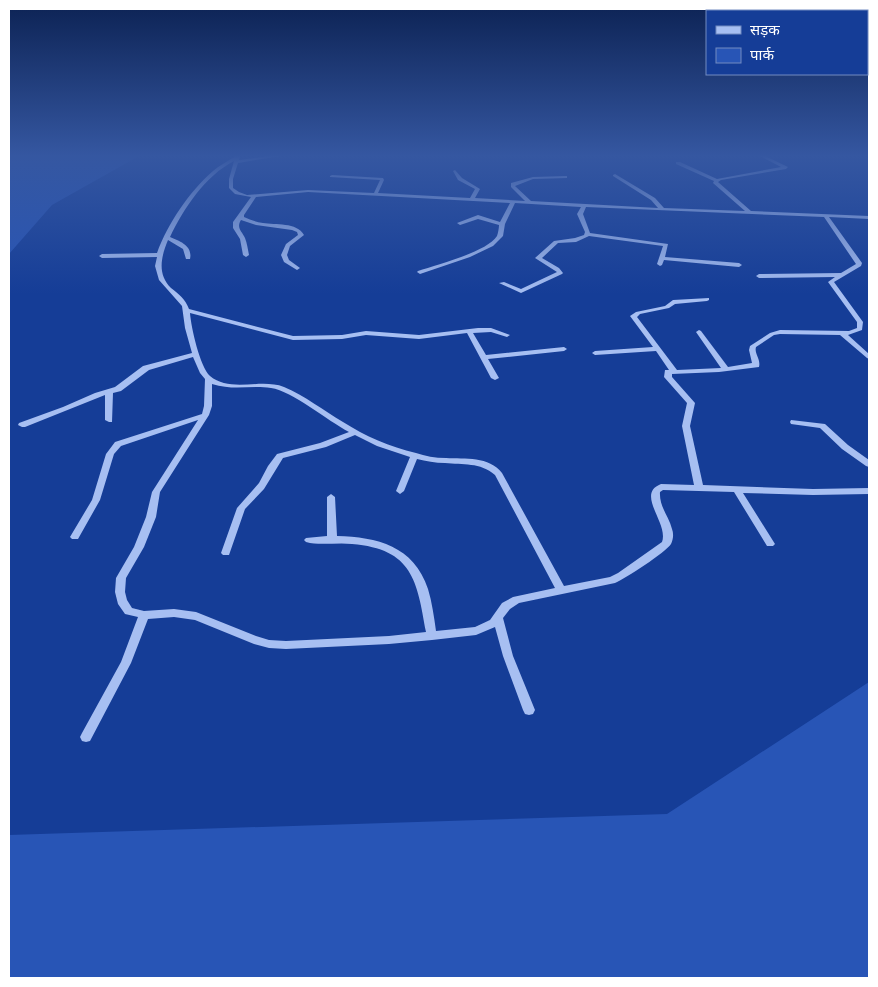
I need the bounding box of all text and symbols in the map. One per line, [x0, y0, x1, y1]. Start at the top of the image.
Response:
legend [706, 10, 868, 75]
text: सड़क [750, 19, 780, 39]
text: पार्क [750, 44, 774, 64]

